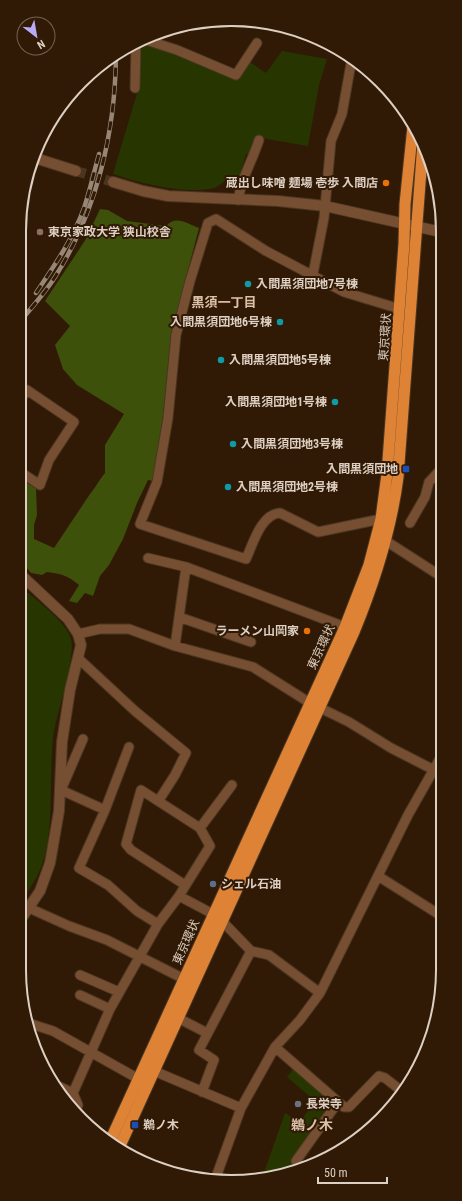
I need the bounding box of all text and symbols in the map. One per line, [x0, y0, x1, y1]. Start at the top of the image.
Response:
north arrow [16, 16, 56, 56]
text: N [34, 37, 47, 52]
place label: 蔵出し味噌 麺場 壱歩 入間店 [226, 176, 378, 190]
marker: 蔵出し味噌 麺場 壱歩 入間店 [381, 178, 391, 188]
place label: 東京家政大学 狭山校舎 [48, 225, 171, 239]
marker: 東京家政大学 狭山校舎 [35, 227, 45, 237]
place label: 入間黒須団地7号棟 [256, 277, 358, 291]
marker: 入間黒須団地7号棟 [243, 279, 253, 289]
district label: 黒須一丁目 [191, 295, 257, 310]
street label: 東京環状 [376, 313, 394, 361]
place label: 入間黒須団地6号棟 [170, 315, 272, 329]
marker: 入間黒須団地6号棟 [275, 317, 285, 327]
place label: 入間黒須団地5号棟 [229, 353, 331, 367]
marker: 入間黒須団地5号棟 [216, 355, 226, 365]
place label: 入間黒須団地1号棟 [225, 395, 327, 409]
marker: 入間黒須団地1号棟 [330, 397, 340, 407]
place label: 入間黒須団地3号棟 [241, 437, 343, 451]
marker: 入間黒須団地3号棟 [228, 439, 238, 449]
place label: 入間黒須団地 [326, 462, 398, 476]
marker: 入間黒須団地 [401, 464, 411, 474]
place label: 入間黒須団地2号棟 [236, 480, 338, 494]
marker: 入間黒須団地2号棟 [223, 482, 233, 492]
street label: 東京環状 [305, 622, 337, 672]
place label: ラーメン山岡家 [215, 624, 299, 638]
marker: ラーメン山岡家 [302, 626, 312, 636]
place label: シェル石油 [221, 877, 281, 891]
marker: シェル石油 [208, 879, 218, 889]
street label: 東京環状 [170, 917, 202, 967]
place label: 長栄寺 [306, 1097, 342, 1111]
marker: 長栄寺 [293, 1099, 303, 1109]
district label: 鵜ノ木 [291, 1117, 333, 1133]
place label: 鵜ノ木 [143, 1118, 179, 1132]
marker: 鵜ノ木 [130, 1120, 140, 1130]
scale bar [318, 1159, 387, 1185]
text: 50 m [324, 1166, 348, 1180]

